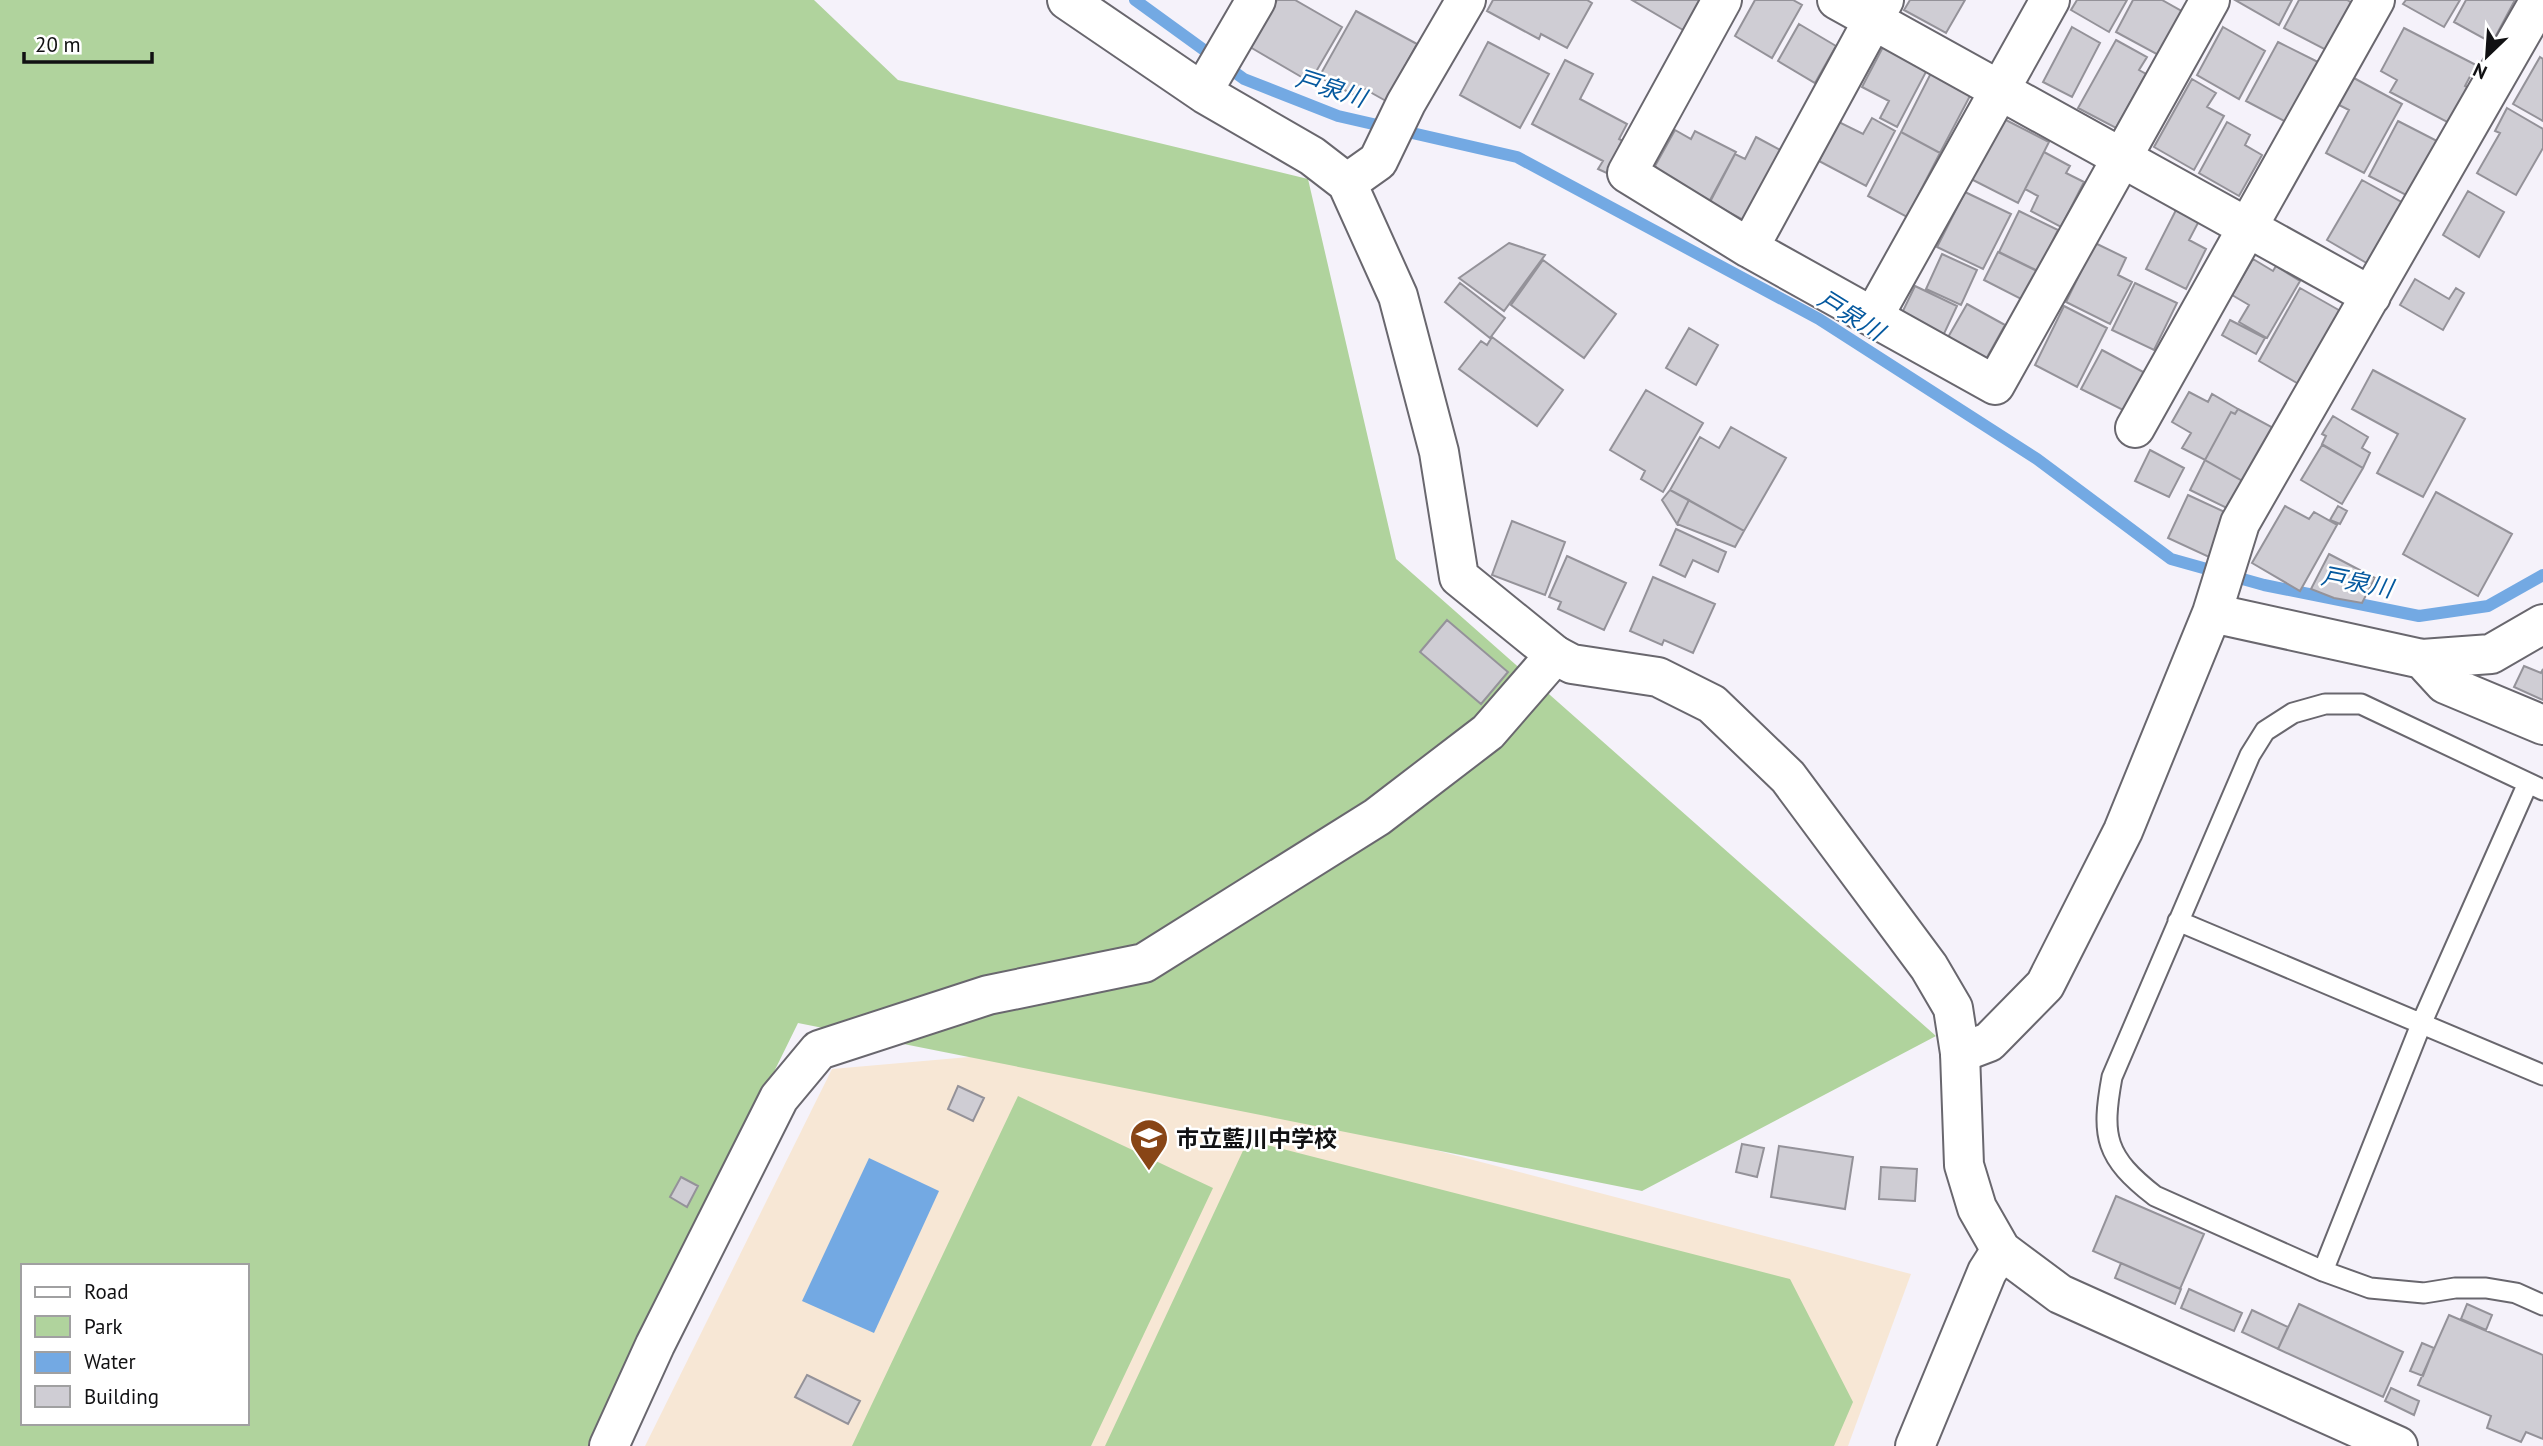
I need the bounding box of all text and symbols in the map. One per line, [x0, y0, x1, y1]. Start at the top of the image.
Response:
scale bar [24, 21, 152, 65]
north arrow [2452, 21, 2522, 91]
text: 20 m [35, 31, 81, 58]
text: N [2469, 58, 2491, 85]
water label: 戸泉川 [1292, 62, 1373, 115]
water label: 戸泉川 [1812, 283, 1892, 349]
water label: 戸泉川 [2319, 560, 2398, 605]
school or university icon: 市立藍川中学校 [1128, 1117, 1170, 1172]
place label: 市立藍川中学校 [1176, 1124, 1337, 1153]
legend [21, 1264, 248, 1425]
text: Road [84, 1278, 128, 1305]
text: Park [84, 1313, 123, 1340]
text: Water [84, 1348, 136, 1375]
text: Building [84, 1383, 159, 1410]

